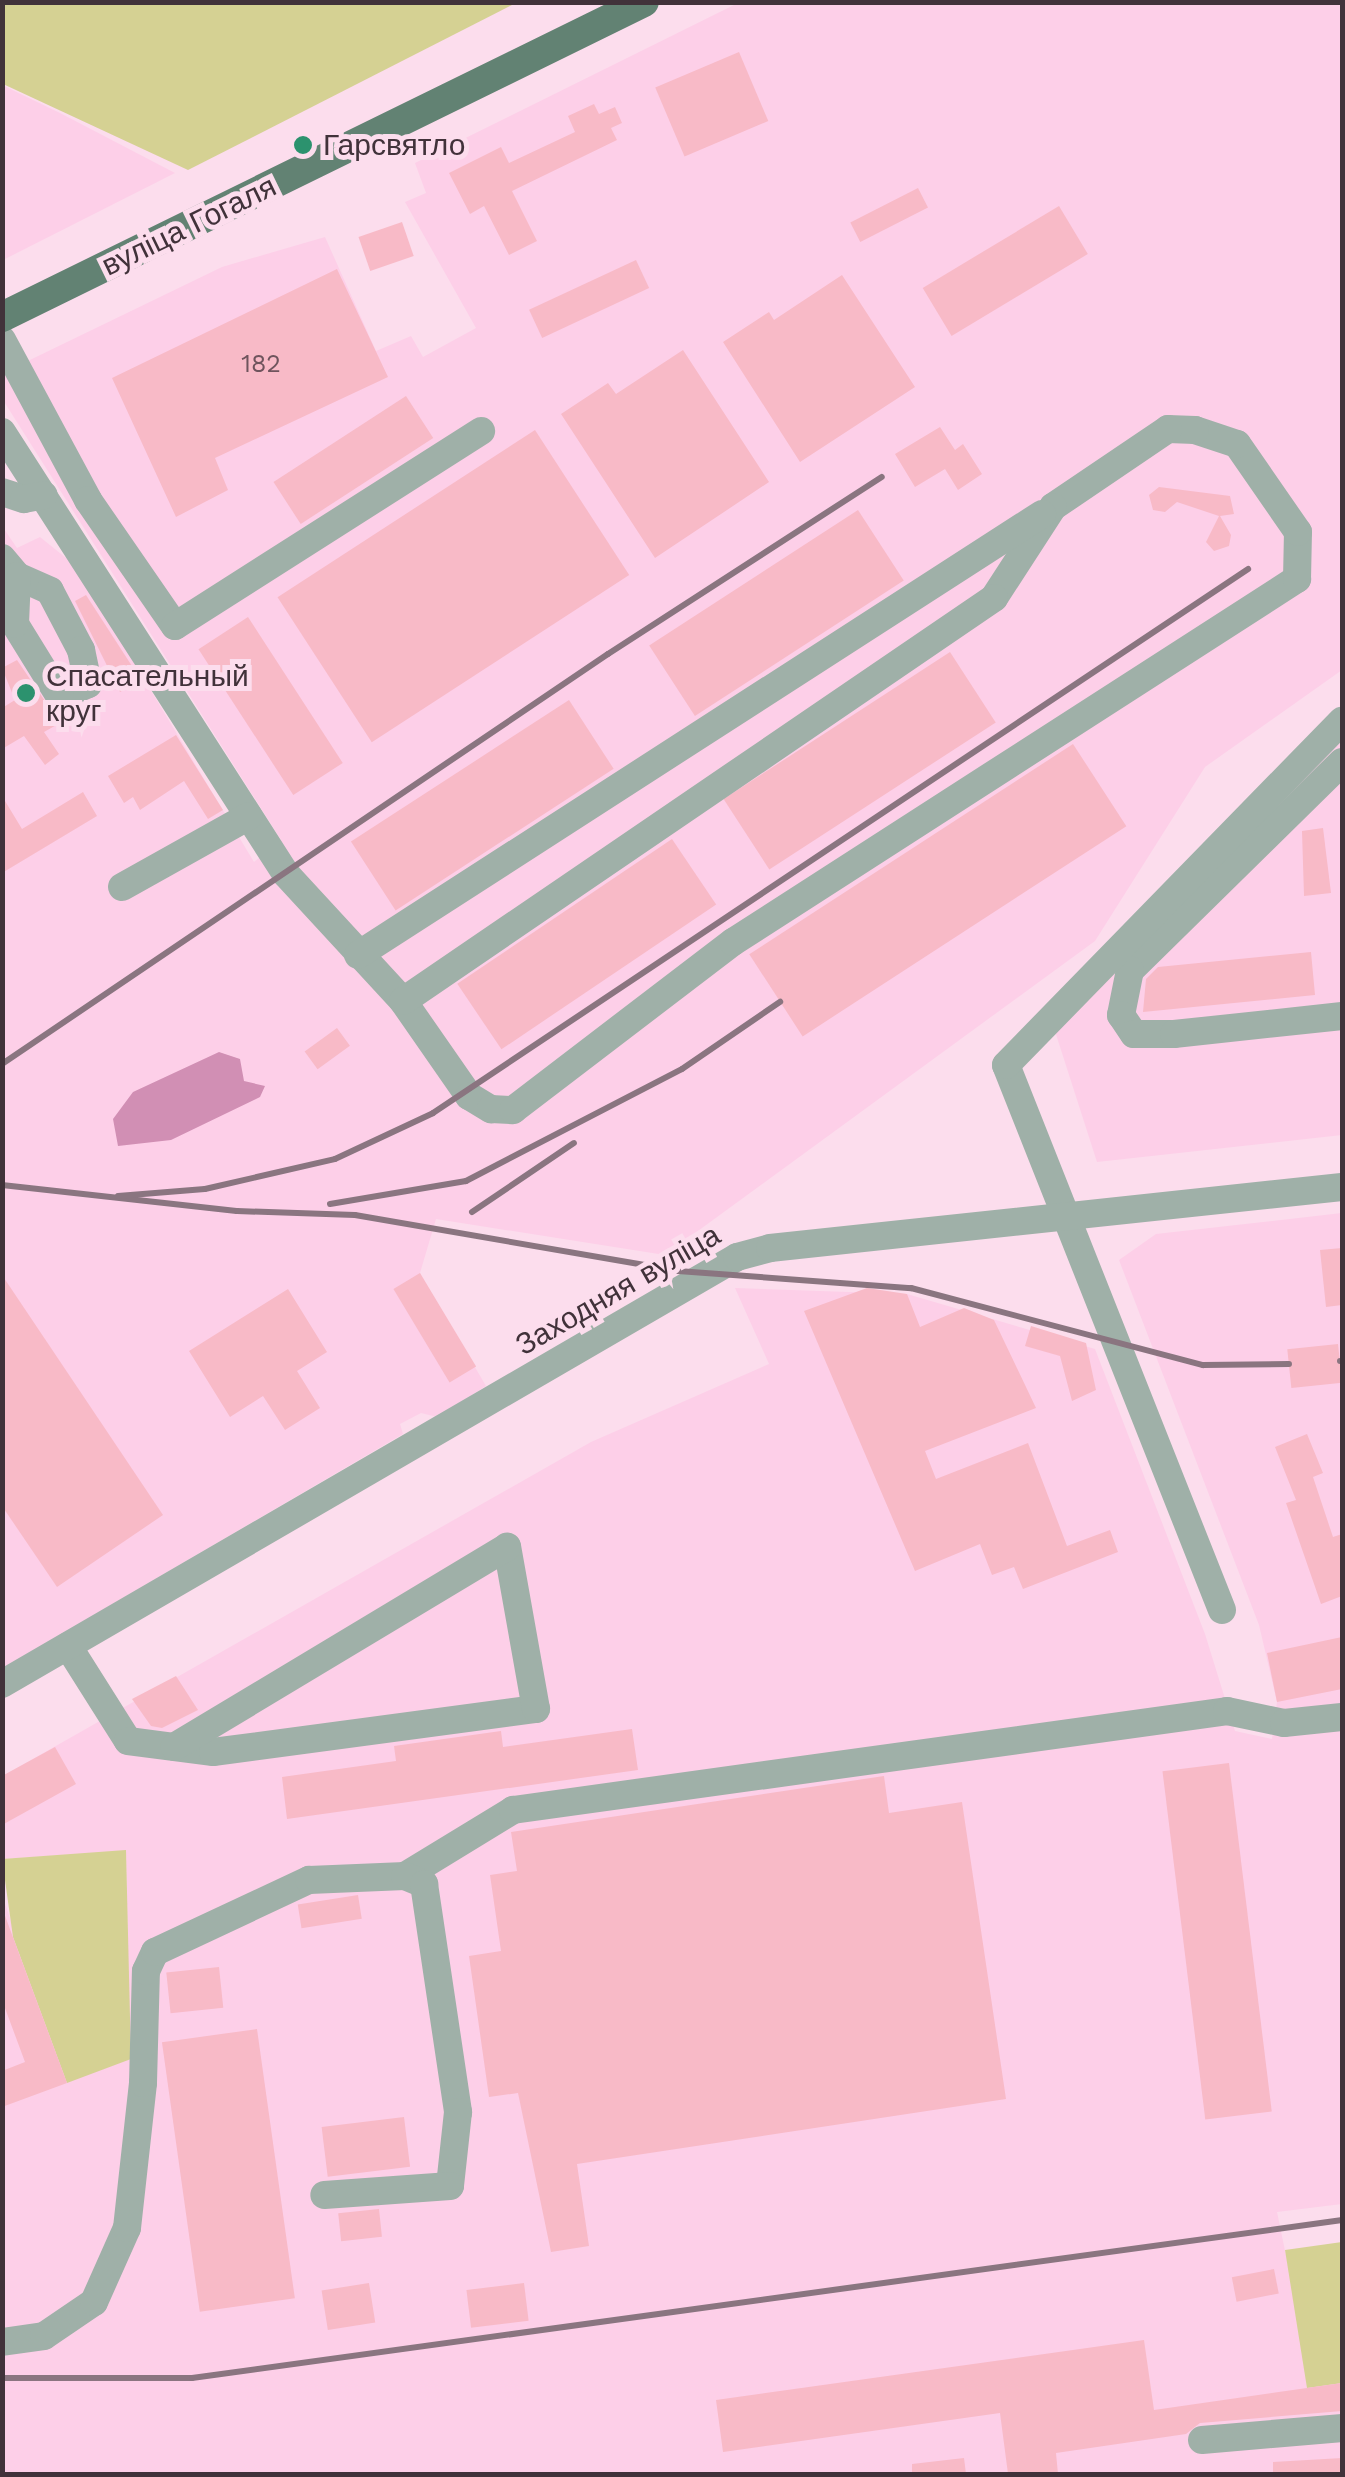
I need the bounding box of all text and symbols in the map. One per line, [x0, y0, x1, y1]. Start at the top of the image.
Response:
place label: Гарсвятло [323, 127, 465, 163]
marker: Гарсвятло [292, 134, 314, 156]
street label: вуліца Гогаля [96, 168, 282, 284]
house number: 182 [241, 349, 281, 379]
place label: Спасательный круг [46, 658, 249, 728]
marker: Спасательный круг [15, 682, 37, 704]
street label: Заходняя вуліца [509, 1217, 727, 1363]

